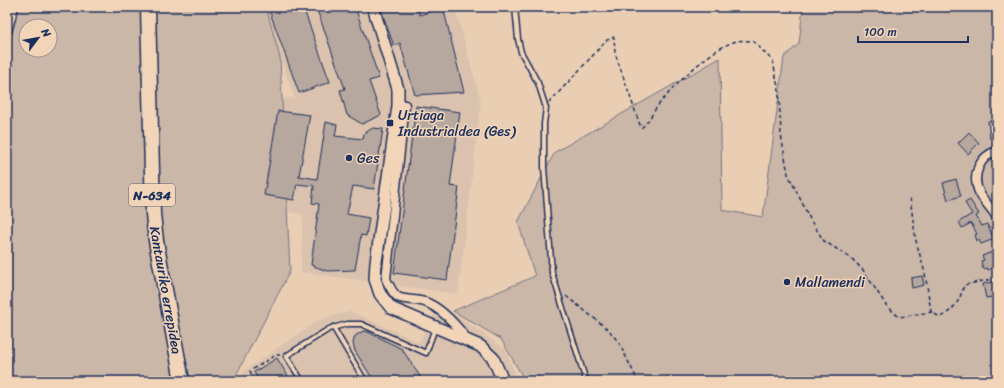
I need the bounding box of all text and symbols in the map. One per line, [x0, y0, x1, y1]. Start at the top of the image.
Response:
north arrow [18, 18, 58, 58]
scale bar [858, 18, 968, 44]
text: 100 m [864, 21, 897, 43]
text: N [35, 24, 56, 42]
place label: Urtiaga Industrialdea (Ges) [397, 103, 517, 144]
marker: Urtiaga Industrialdea (Ges) [385, 118, 395, 128]
place label: Ges [357, 146, 380, 171]
marker: Ges [344, 153, 354, 163]
road number: N-634 [129, 184, 175, 206]
street label: Kantauriko errepidea [142, 224, 189, 356]
place label: Mallamendi [795, 270, 866, 295]
marker: Mallamendi [782, 277, 792, 287]

